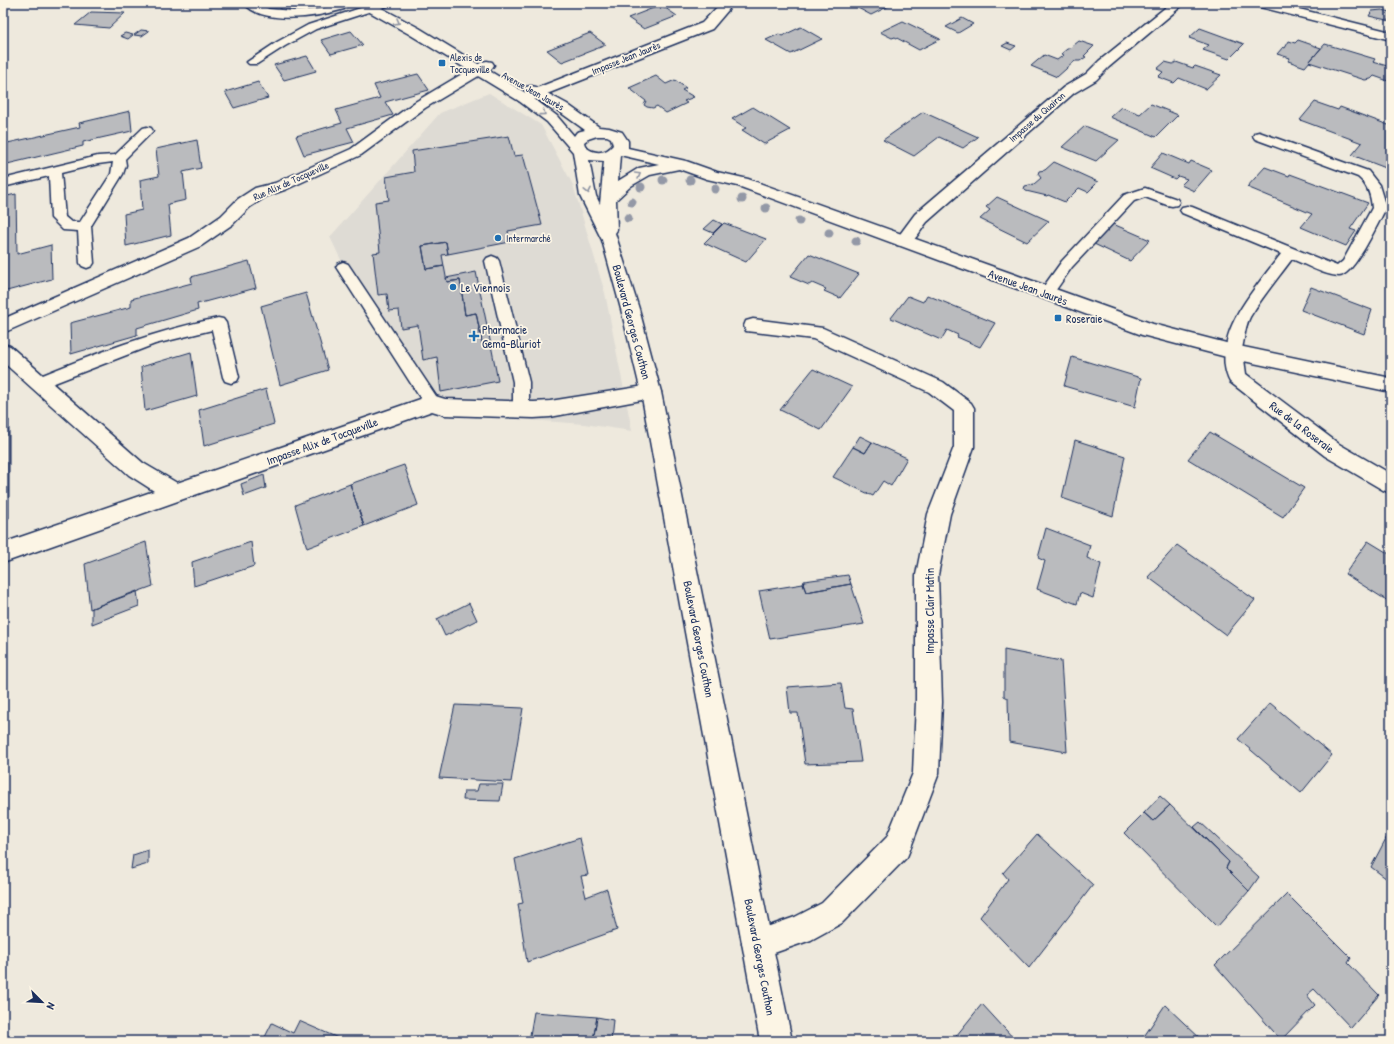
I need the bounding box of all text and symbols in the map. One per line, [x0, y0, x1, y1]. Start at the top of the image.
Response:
one-way arrow [393, 17, 400, 25]
street label: Impasse Jean Jaurès [590, 38, 662, 78]
place label: Alexis de Tocqueville [450, 51, 490, 76]
marker: Alexis de Tocqueville [437, 58, 447, 68]
street label: Avenue Jean Jaurès [500, 68, 567, 114]
street label: Impasse du Quairon [1006, 89, 1068, 145]
one-way arrow [538, 108, 545, 115]
street label: Rue Alix de Tocqueville [251, 159, 331, 203]
one-way arrow [634, 172, 641, 179]
one-way arrow [583, 188, 591, 194]
place label: Intermarché [506, 232, 551, 245]
marker: Intermarché [493, 233, 503, 243]
street label: Boulevard Georges Couthon [608, 263, 656, 381]
street label: Avenue Jean Jaurès [986, 265, 1070, 309]
place label: Le Viennois [461, 279, 511, 296]
marker: Le Viennois [448, 282, 458, 292]
place label: Roseraie [1066, 310, 1103, 327]
marker: Roseraie [1053, 313, 1063, 323]
place label: Pharmacie Gema-Bluriot [482, 321, 541, 352]
marker: Pharmacie Gema-Bluriot [469, 331, 479, 341]
street label: Rue de la Roseraie [1266, 397, 1338, 457]
street label: Impasse Alix de Tocqueville [264, 413, 380, 469]
street label: Impasse Clair Matin [921, 568, 938, 654]
street label: Boulevard Georges Couthon [679, 579, 719, 699]
street label: Boulevard Georges Couthon [740, 897, 780, 1017]
north arrow [22, 982, 62, 1022]
text: N [43, 1001, 59, 1012]

